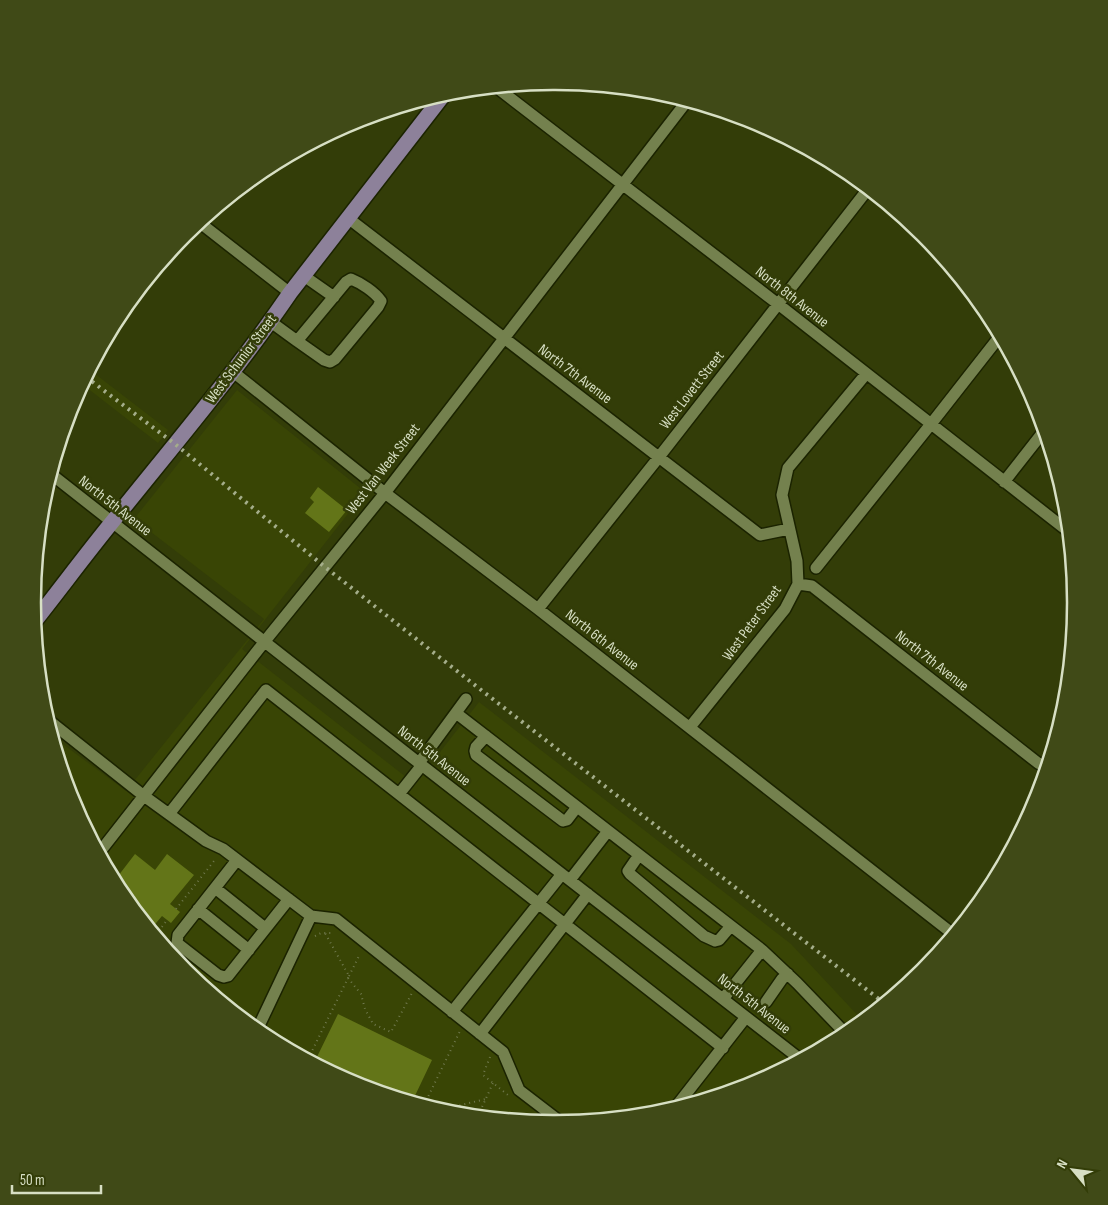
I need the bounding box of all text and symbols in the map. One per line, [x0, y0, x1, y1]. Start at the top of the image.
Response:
street label: North 8th Avenue [751, 262, 833, 332]
street label: West Schunior Street [201, 310, 281, 407]
street label: North 7th Avenue [534, 340, 616, 408]
street label: West Lovett Street [656, 347, 729, 433]
street label: West Van Week Street [342, 419, 425, 518]
street label: North 5th Avenue [75, 471, 155, 541]
street label: West Peter Street [718, 581, 786, 665]
street label: North 6th Avenue [561, 605, 643, 675]
street label: North 7th Avenue [892, 626, 972, 696]
street label: North 5th Avenue [394, 721, 474, 791]
street label: North 5th Avenue [714, 969, 794, 1039]
north arrow [1048, 1145, 1098, 1195]
text: N [1053, 1157, 1071, 1171]
scale bar [12, 1162, 101, 1194]
text: 50 m [20, 1171, 45, 1190]

